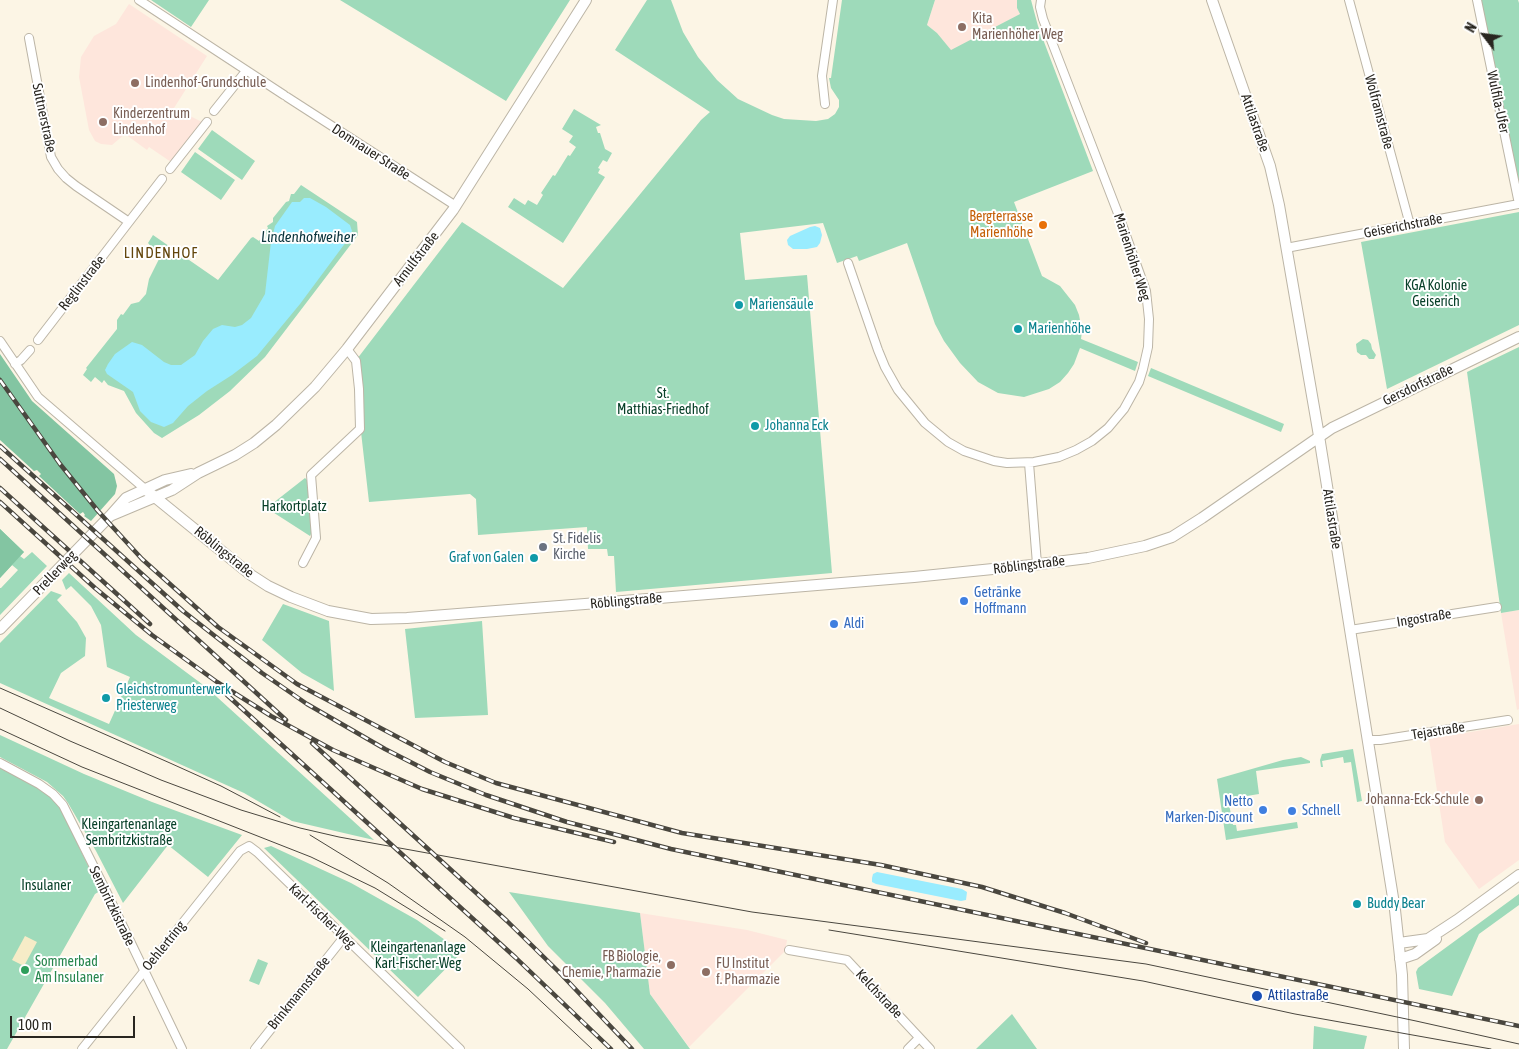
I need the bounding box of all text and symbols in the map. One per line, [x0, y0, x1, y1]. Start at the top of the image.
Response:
north arrow [1459, 10, 1509, 60]
place label: Kita Marienhöher Weg [972, 11, 1063, 44]
text: N [1462, 20, 1480, 35]
marker: Kita Marienhöher Weg [956, 21, 968, 33]
street label: Wulfila-Ufer [1483, 69, 1513, 135]
street label: Wolframstraße [1361, 73, 1397, 151]
place label: Lindenhof-Grundschule [145, 75, 266, 91]
marker: Lindenhof-Grundschule [129, 77, 141, 89]
street label: Suttnerstraße [28, 82, 60, 154]
street label: Attilastraße [1237, 92, 1273, 154]
place label: Kinderzentrum Lindenhof [113, 106, 190, 138]
marker: Kinderzentrum Lindenhof [97, 116, 109, 128]
street label: Domnauer Straße [329, 120, 413, 184]
place label: Bergterrasse Marienhöhe [969, 209, 1033, 242]
street label: Geiserichstraße [1362, 210, 1444, 242]
street label: Marienhöher Weg [1110, 211, 1154, 303]
marker: Bergterrasse Marienhöhe [1037, 219, 1049, 231]
water label: Lindenhofweiher [261, 228, 355, 246]
street label: Arnulfstraße [390, 228, 442, 290]
district label: LINDENHOF [123, 244, 199, 262]
street label: Reglinstraße [55, 252, 109, 314]
park label: KGA Kolonie Geiserich [1405, 278, 1467, 310]
place label: Mariensäule [749, 297, 814, 313]
marker: Mariensäule [733, 299, 745, 311]
place label: Marienhöhe [1028, 321, 1091, 337]
marker: Marienhöhe [1012, 323, 1024, 335]
street label: Gersdorfstraße [1380, 361, 1456, 409]
park label: St. Matthias-Friedhof [617, 386, 709, 418]
place label: Johanna Eck [765, 418, 829, 434]
marker: Johanna Eck [749, 420, 761, 432]
street label: Attilastraße [1319, 488, 1345, 550]
park label: Harkortplatz [261, 499, 327, 515]
street label: Röblingstraße [191, 523, 257, 581]
place label: St. Fidelis Kirche [553, 531, 601, 564]
marker: St. Fidelis Kirche [537, 541, 549, 553]
street label: Prellerweg [30, 547, 80, 599]
place label: Graf von Galen [449, 550, 524, 566]
marker: Graf von Galen [528, 552, 540, 564]
street label: Röblingstraße [992, 552, 1066, 578]
place label: Getränke Hoffmann [974, 585, 1026, 618]
street label: Röblingstraße [589, 589, 663, 613]
marker: Getränke Hoffmann [958, 595, 970, 607]
street label: Ingostraße [1396, 605, 1452, 631]
place label: Aldi [844, 616, 864, 632]
marker: Aldi [828, 618, 840, 630]
place label: Gleichstromunterwerk Priesterweg [116, 682, 231, 714]
marker: Gleichstromunterwerk Priesterweg [100, 692, 112, 704]
street label: Tejastraße [1410, 719, 1466, 743]
place label: Johanna-Eck-Schule [1366, 792, 1469, 808]
place label: Netto Marken-Discount [1165, 794, 1253, 826]
marker: Johanna-Eck-Schule [1473, 794, 1485, 806]
place label: Schnell [1302, 803, 1340, 819]
marker: Netto Marken-Discount [1257, 804, 1269, 816]
marker: Schnell [1286, 805, 1298, 817]
park label: Kleingartenanlage Sembritzkistraße [81, 817, 177, 850]
street label: Sembritzkistraße [85, 863, 139, 949]
park label: Insulaner [21, 878, 71, 894]
street label: Karl-Fischer-Weg [285, 880, 359, 952]
place label: Buddy Bear [1367, 896, 1425, 912]
marker: Buddy Bear [1351, 898, 1363, 910]
street label: Oehlertring [139, 918, 189, 974]
park label: Kleingartenanlage Karl-Fischer-Weg [370, 940, 466, 972]
place label: FB Biologie, Chemie, Pharmazie [562, 949, 661, 982]
street label: Brinkmannstraße [264, 953, 334, 1033]
place label: Sommerbad Am Insulaner [35, 954, 103, 986]
place label: FU Institut f. Pharmazie [716, 956, 780, 989]
marker: FB Biologie, Chemie, Pharmazie [665, 959, 677, 971]
marker: Sommerbad Am Insulaner [19, 964, 31, 976]
marker: FU Institut f. Pharmazie [700, 966, 712, 978]
street label: Kelchstraße [852, 966, 906, 1022]
place label: Attilastraße [1268, 988, 1329, 1004]
marker: Attilastraße [1250, 989, 1264, 1003]
scale bar [12, 1006, 138, 1038]
text: 100 m [18, 1016, 52, 1033]

